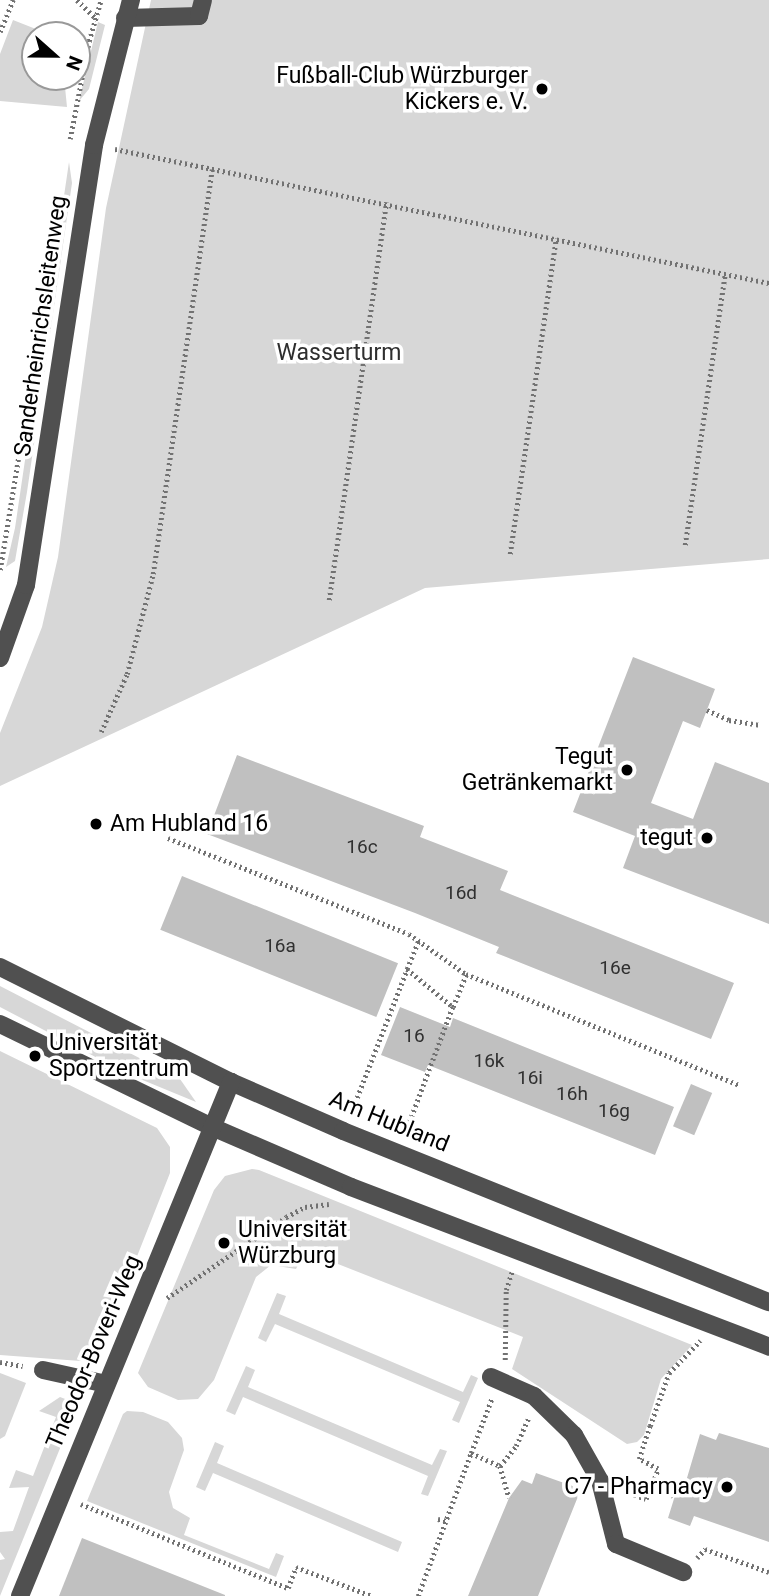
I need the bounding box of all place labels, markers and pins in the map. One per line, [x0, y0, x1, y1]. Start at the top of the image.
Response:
place label: Fußball-Club Würzburger Kickers e. V. [276, 62, 528, 116]
marker: Fußball-Club Würzburger Kickers e. V. [534, 81, 550, 97]
place label: Tegut Getränkemarkt [462, 743, 613, 797]
marker: Tegut Getränkemarkt [619, 762, 635, 778]
place label: Am Hubland 16 [110, 810, 268, 838]
marker: Am Hubland 16 [88, 816, 104, 832]
place label: tegut [640, 824, 693, 852]
marker: tegut [699, 830, 715, 846]
place label: Universität Sportzentrum [49, 1029, 189, 1083]
marker: Universität Sportzentrum [27, 1048, 43, 1064]
place label: Universität Würzburg [238, 1216, 347, 1270]
marker: Universität Würzburg [216, 1235, 232, 1251]
place label: C7 - Pharmacy [564, 1473, 713, 1501]
marker: C7 - Pharmacy [719, 1479, 735, 1495]

